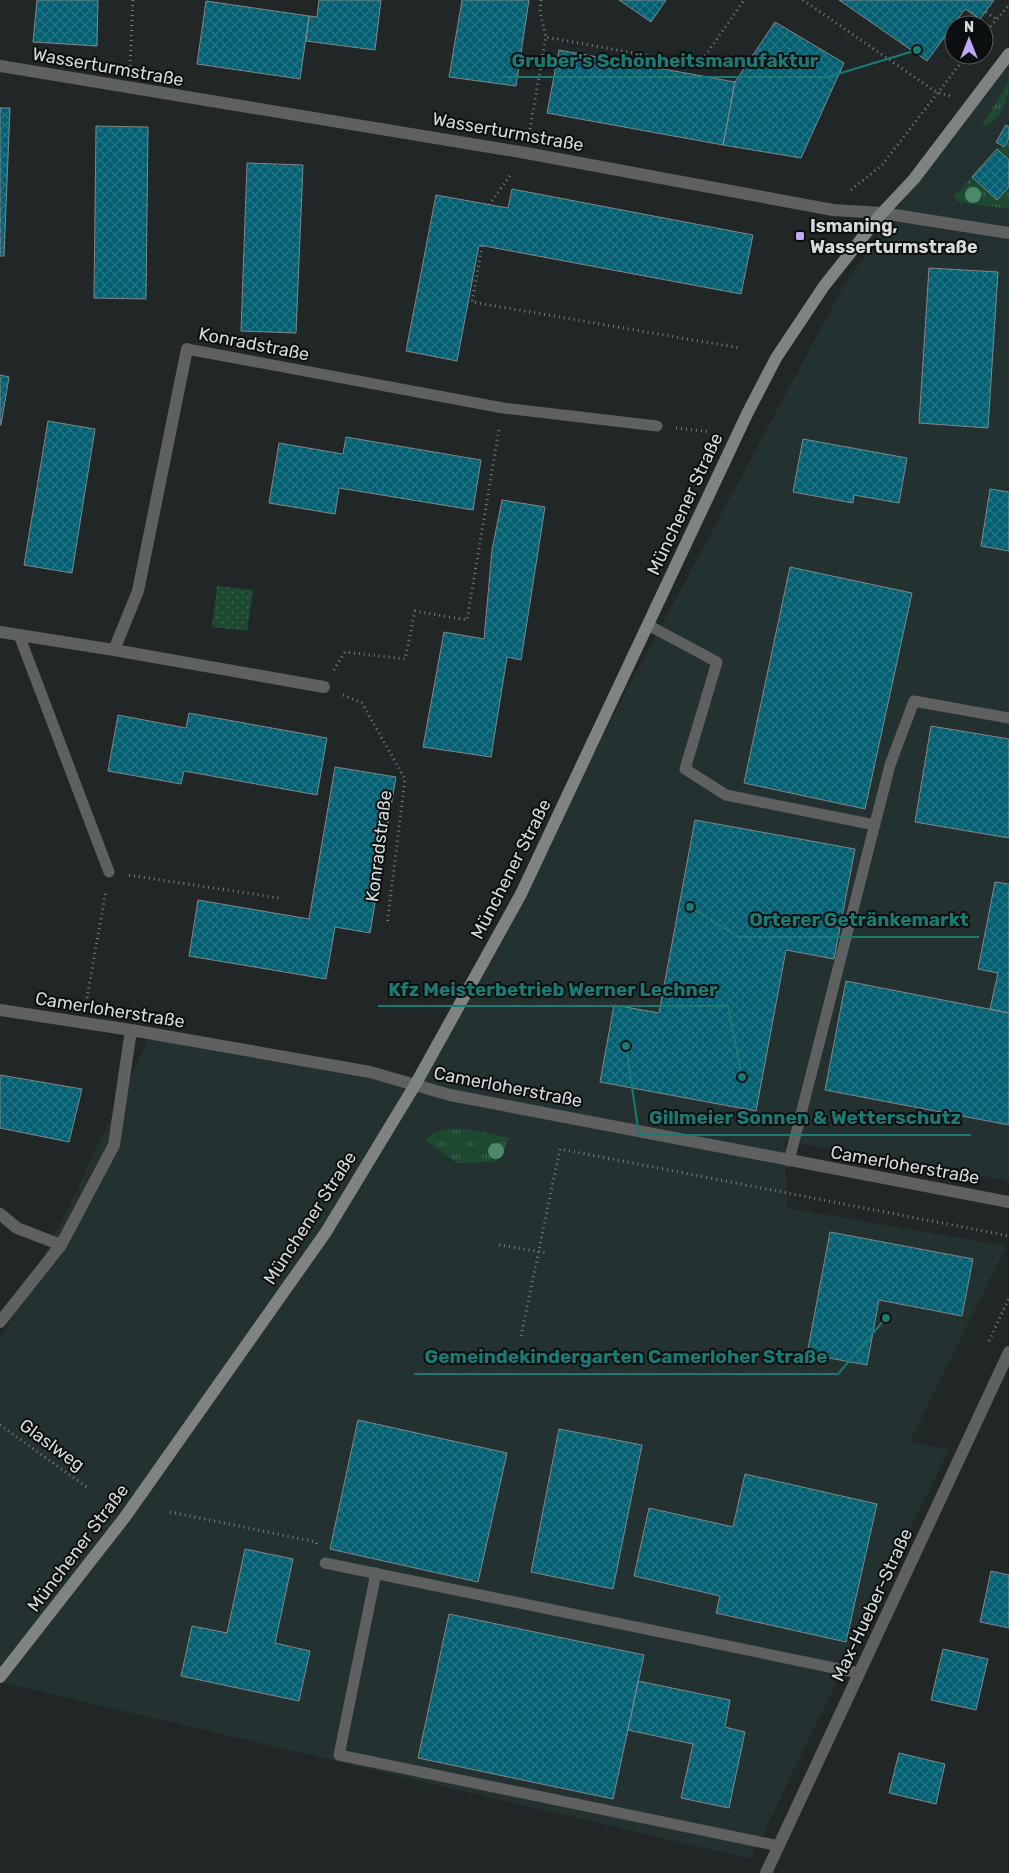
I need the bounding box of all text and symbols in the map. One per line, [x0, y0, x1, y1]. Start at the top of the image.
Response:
north arrow [944, 15, 994, 65]
text: N [964, 19, 974, 36]
street label: Wasserturmstraße [31, 43, 185, 91]
callout: Gruber's Schönheitsmanufaktur [501, 43, 828, 77]
text: Gruber's Schönheitsmanufaktur [512, 49, 819, 72]
street label: Wasserturmstraße [431, 108, 585, 156]
place label: Ismaning, Wasserturmstraße [810, 215, 978, 258]
marker: Ismaning, Wasserturmstraße [794, 230, 806, 242]
street label: Konradstraße [197, 322, 311, 366]
street label: Münchener Straße [642, 429, 728, 579]
street label: Konradstraße [361, 789, 397, 903]
street label: Münchener Straße [466, 795, 556, 943]
callout: Orterer Getränkemarkt [739, 903, 979, 937]
text: Orterer Getränkemarkt [749, 908, 969, 931]
callout: Kfz Meisterbetrieb Werner Lechner [378, 972, 728, 1006]
text: Kfz Meisterbetrieb Werner Lechner [388, 978, 718, 1001]
street label: Camerloherstraße [34, 987, 186, 1033]
street label: Camerloherstraße [432, 1062, 584, 1112]
callout: Gillmeier Sonnen & Wetterschutz [639, 1101, 971, 1135]
text: Gillmeier Sonnen & Wetterschutz [649, 1106, 961, 1129]
street label: Camerloherstraße [829, 1141, 981, 1189]
street label: Münchener Straße [259, 1147, 361, 1289]
callout: Gemeindekindergarten Camerloher Straße [414, 1340, 838, 1374]
text: Gemeindekindergarten Camerloher Straße [425, 1345, 827, 1368]
street label: Glaslweg [15, 1414, 89, 1476]
street label: Münchener Straße [23, 1480, 133, 1616]
street label: Max-Hueber-Straße [827, 1525, 917, 1685]

